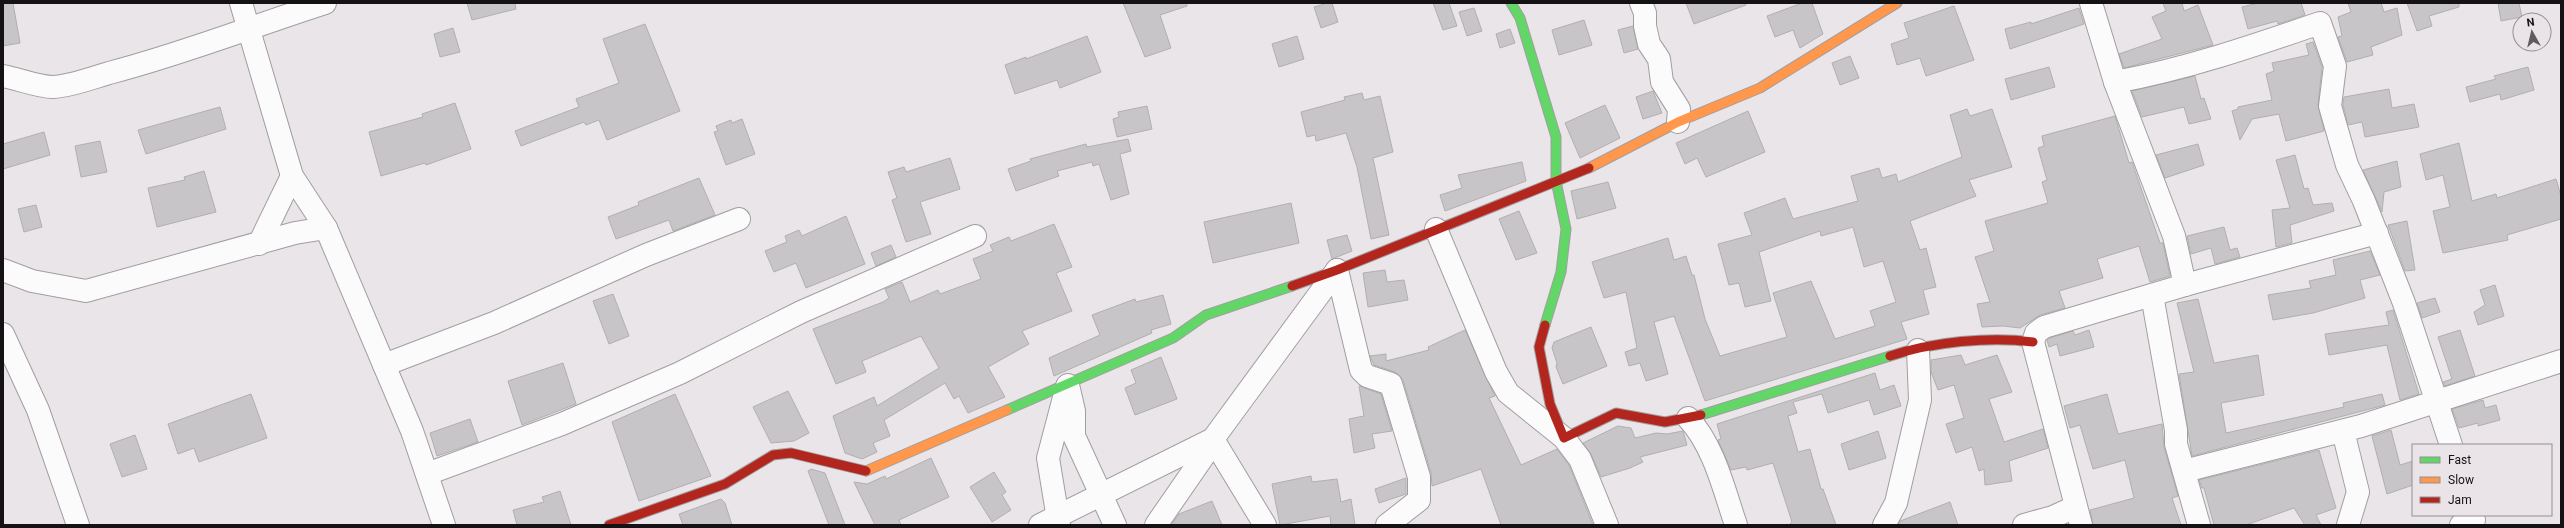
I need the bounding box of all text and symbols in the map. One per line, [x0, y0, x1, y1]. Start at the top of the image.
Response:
north arrow [2512, 12, 2552, 52]
text: N [2526, 16, 2536, 30]
legend [2412, 444, 2552, 516]
text: Fast [2448, 453, 2471, 467]
text: Slow [2448, 473, 2474, 487]
text: Jam [2448, 493, 2472, 507]

